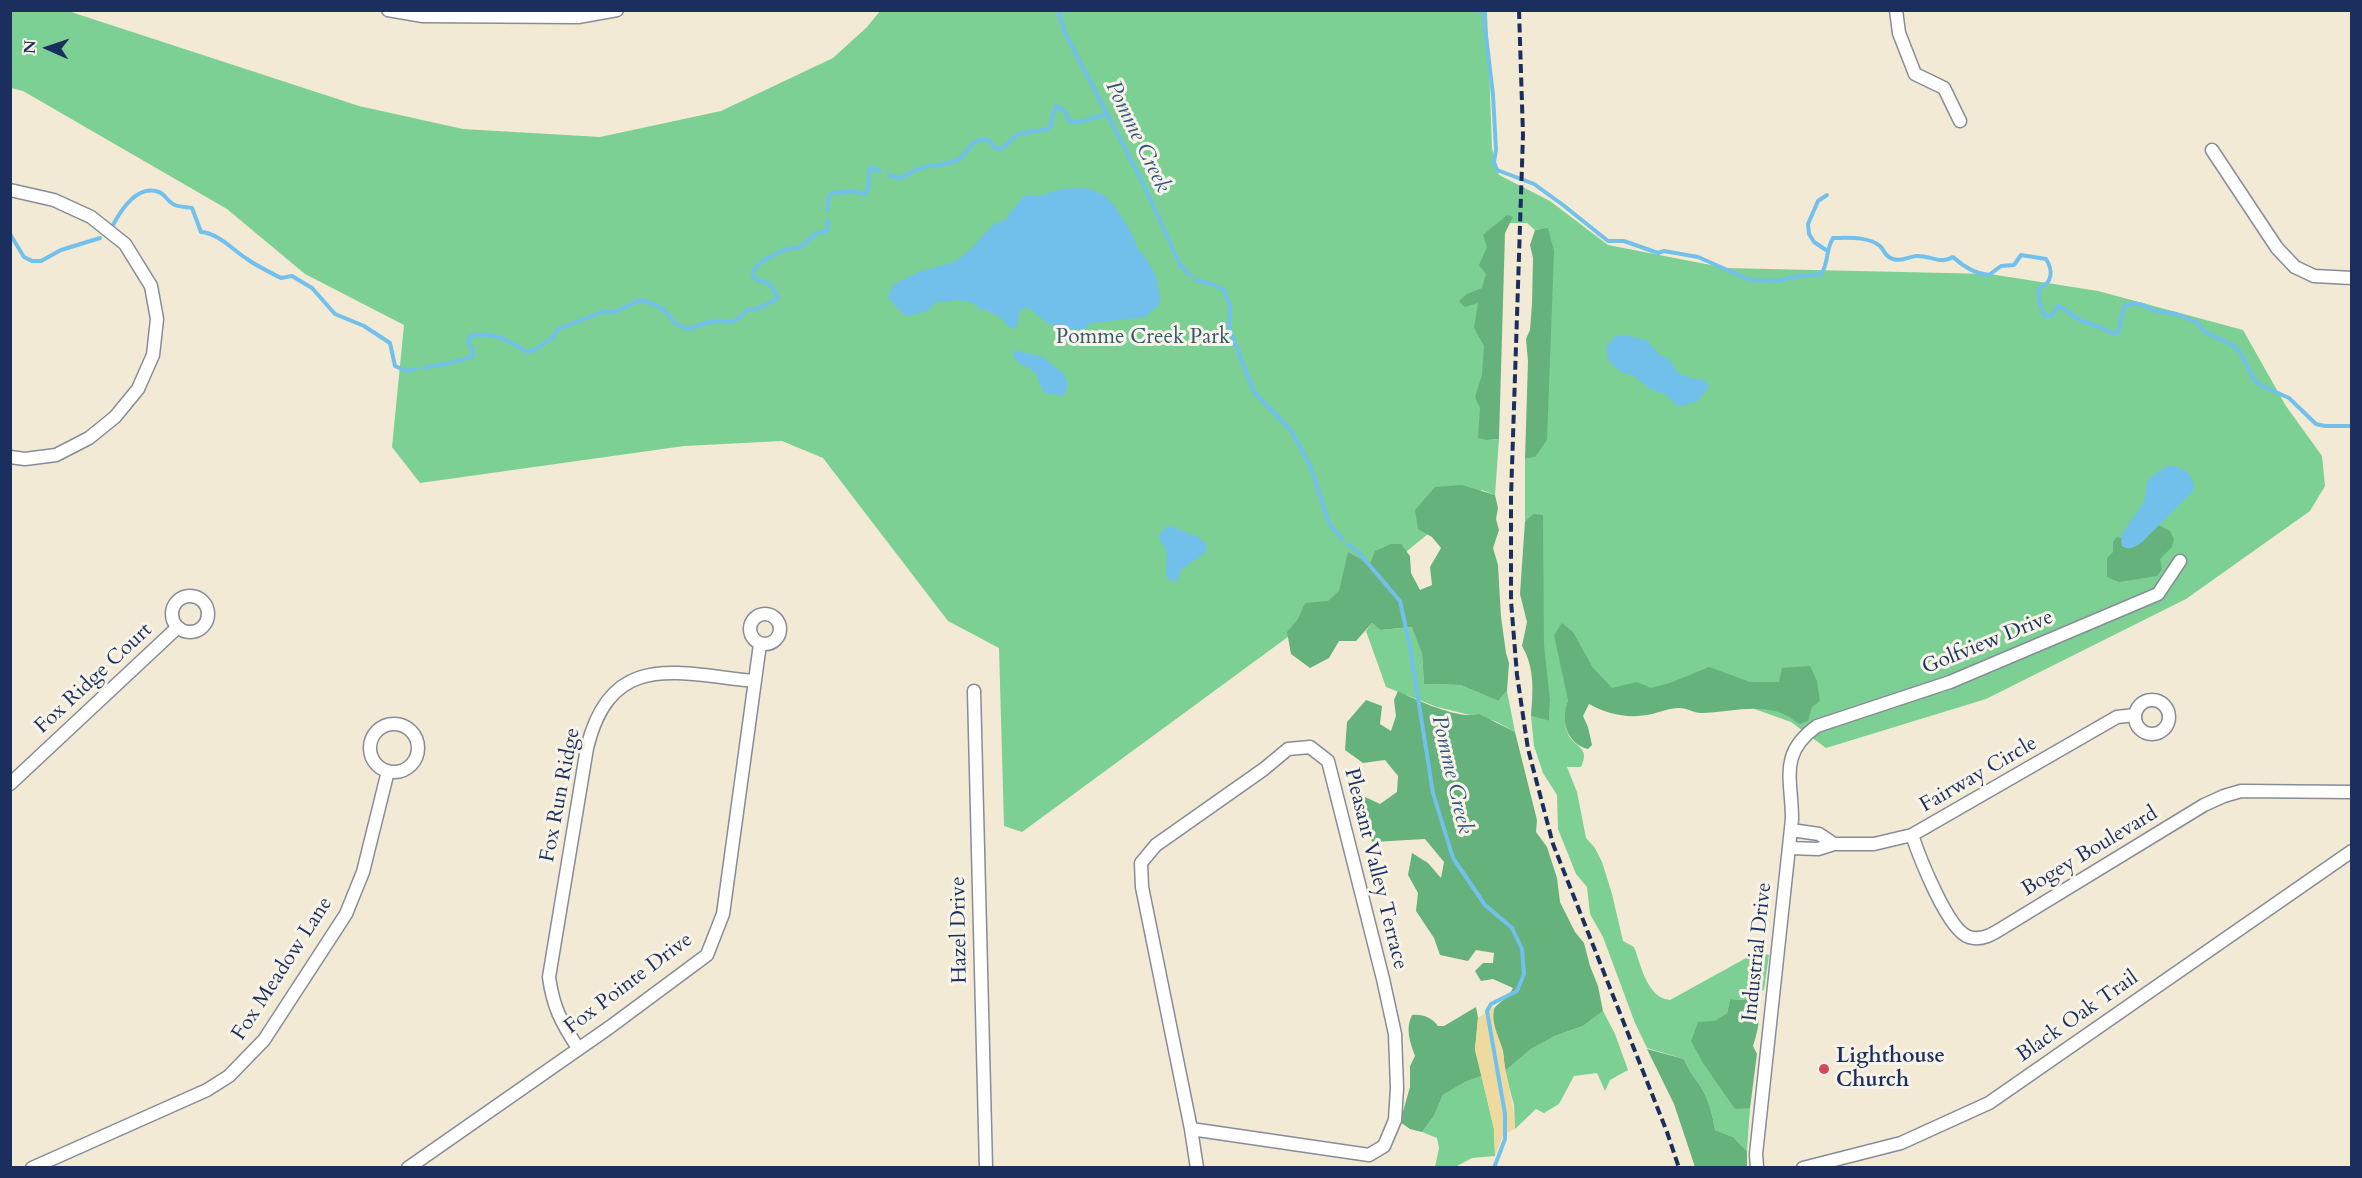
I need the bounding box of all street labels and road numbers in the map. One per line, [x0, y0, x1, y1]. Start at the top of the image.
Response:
street label: Golfview Drive [1919, 605, 2057, 681]
street label: Fox Ridge Court [30, 618, 158, 740]
street label: Fox Run Ridge [536, 726, 586, 864]
street label: Fairway Circle [1916, 731, 2042, 819]
street label: Pleasant Valley Terrace [1338, 766, 1412, 972]
street label: Bogey Boulevard [2017, 801, 2163, 903]
street label: Hazel Drive [946, 876, 974, 984]
street label: Industrial Drive [1738, 881, 1778, 1023]
street label: Fox Meadow Lane [227, 893, 339, 1045]
street label: Fox Pointe Drive [560, 928, 698, 1040]
street label: Black Oak Trail [2012, 966, 2144, 1068]

